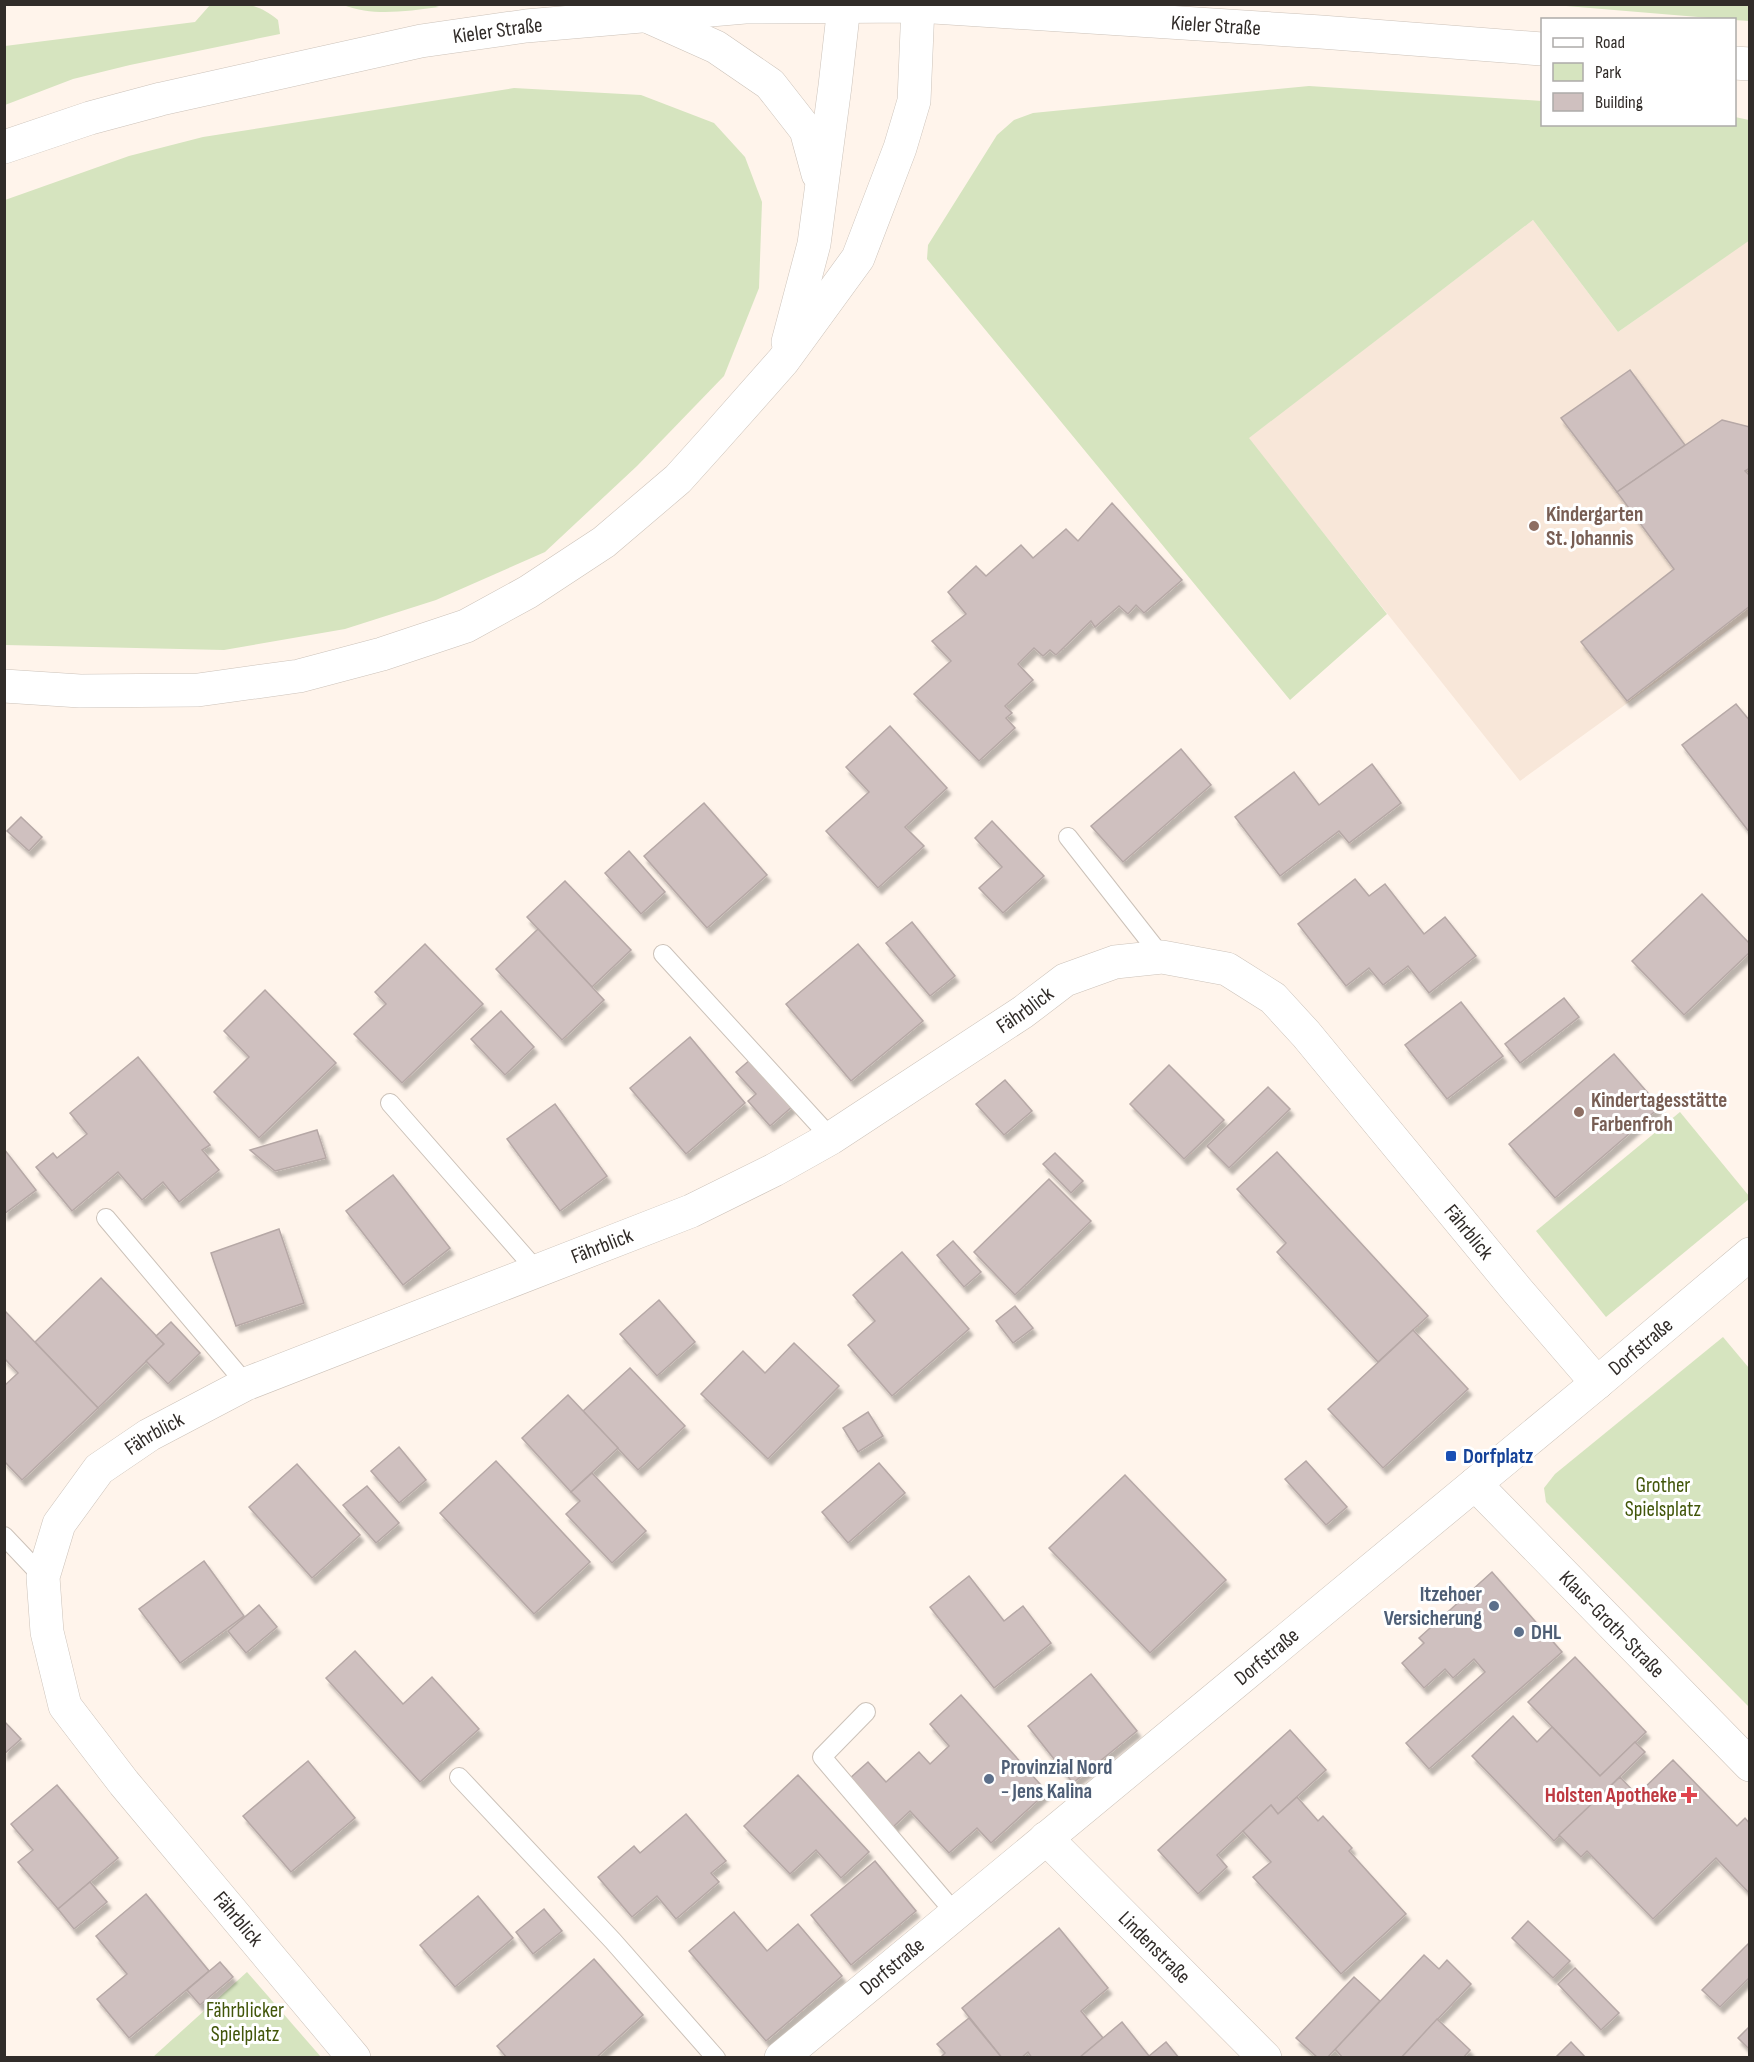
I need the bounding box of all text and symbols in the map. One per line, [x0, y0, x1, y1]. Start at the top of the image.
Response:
street label: Kieler Straße [1170, 10, 1262, 41]
street label: Kieler Straße [451, 12, 543, 49]
legend [1541, 18, 1736, 126]
text: Road [1595, 32, 1625, 53]
text: Park [1595, 62, 1621, 83]
text: Building [1595, 92, 1643, 113]
place label: Kindergarten St. Johannis [1546, 502, 1643, 551]
marker: Kindergarten St. Johannis [1527, 519, 1541, 533]
street label: Fährblick [992, 981, 1058, 1039]
place label: Kindertagesstätte Farbenfroh [1591, 1088, 1727, 1137]
marker: Kindertagesstätte Farbenfroh [1572, 1105, 1586, 1119]
street label: Fährblick [1439, 1199, 1499, 1264]
street label: Fährblick [567, 1222, 636, 1269]
street label: Dorfstraße [1603, 1312, 1678, 1380]
street label: Fährblick [120, 1407, 188, 1460]
place label: Dorfplatz [1463, 1444, 1533, 1469]
marker: Dorfplatz [1444, 1449, 1458, 1463]
park label: Grother Spielsplatz [1625, 1473, 1702, 1522]
street label: Klaus-Groth-Straße [1554, 1565, 1670, 1683]
place label: Itzehoer Versicherung [1384, 1582, 1483, 1631]
marker: Itzehoer Versicherung [1487, 1599, 1501, 1613]
place label: DHL [1531, 1620, 1561, 1645]
street label: Dorfstraße [1229, 1622, 1304, 1690]
marker: DHL [1512, 1625, 1526, 1639]
place label: Provinzial Nord - Jens Kalina [1001, 1755, 1112, 1804]
marker: Provinzial Nord - Jens Kalina [982, 1772, 996, 1786]
place label: Holsten Apotheke [1545, 1783, 1677, 1808]
marker: Holsten Apotheke [1682, 1788, 1696, 1802]
street label: Fährblick [208, 1886, 268, 1952]
street label: Lindenstraße [1113, 1906, 1196, 1989]
street label: Dorfstraße [855, 1932, 929, 2000]
park label: Fährblicker Spielplatz [206, 1998, 284, 2047]

